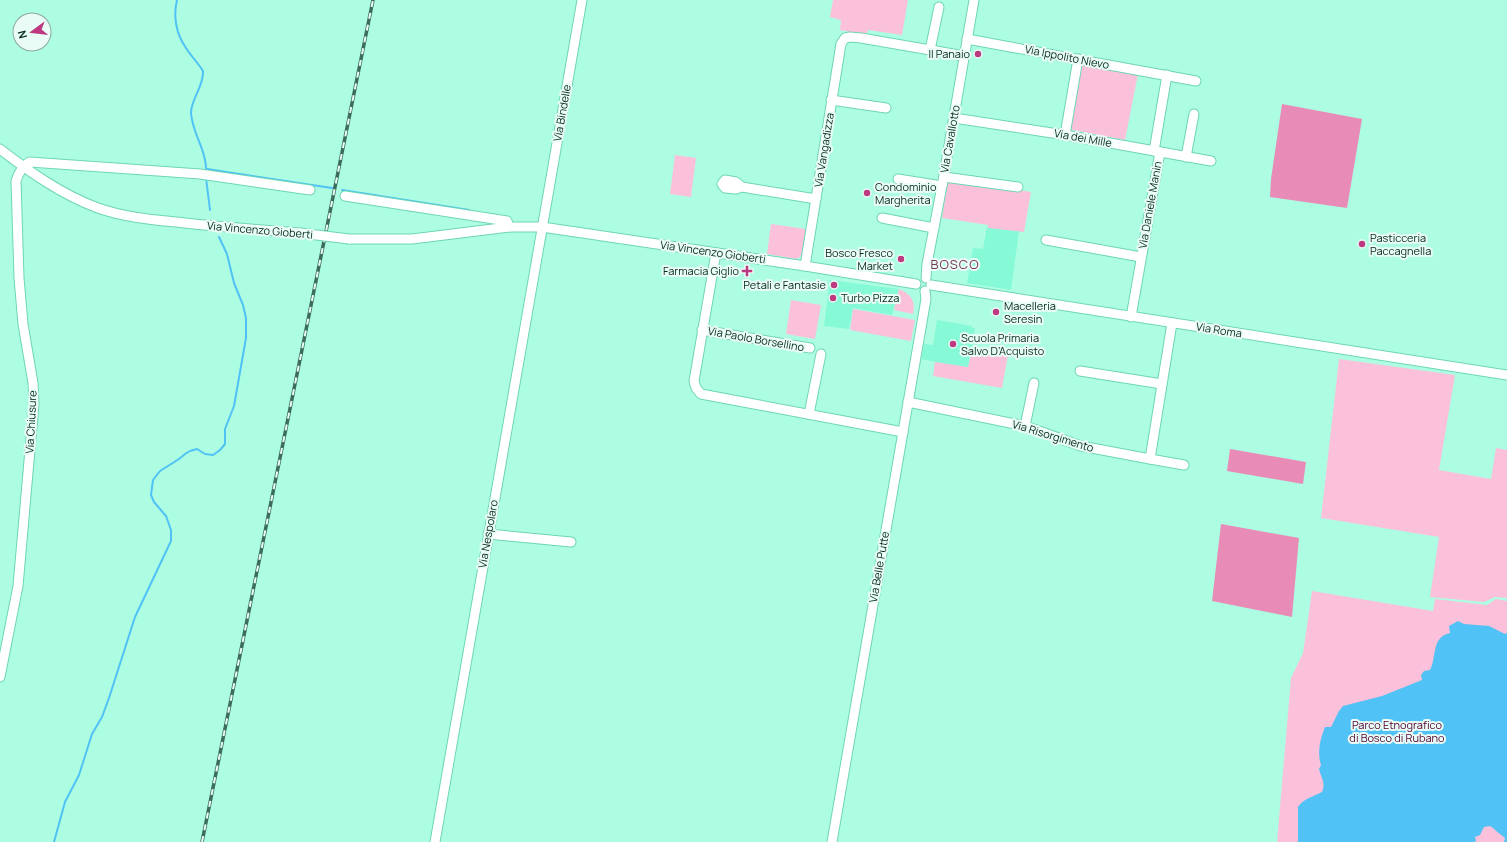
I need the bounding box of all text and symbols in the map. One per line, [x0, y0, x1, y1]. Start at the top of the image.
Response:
north arrow [12, 12, 52, 52]
text: N [14, 29, 30, 40]
street label: Via Ippolito Nievo [1024, 41, 1111, 72]
place label: Il Panaio [928, 46, 970, 61]
marker: Il Panaio [973, 49, 983, 59]
street label: Via Bindelle [549, 83, 574, 143]
street label: Via Cavallotto [936, 103, 963, 174]
street label: Via Vangadizza [810, 112, 837, 188]
street label: Via dei Mille [1053, 125, 1114, 150]
street label: Via Daniele Manin [1134, 160, 1165, 250]
place label: Condominio Margherita [875, 179, 937, 207]
marker: Condominio Margherita [862, 188, 872, 198]
street label: Via Vincenzo Gioberti [206, 217, 314, 242]
place label: Pasticceria Paccagnella [1370, 230, 1431, 258]
street label: Via Vincenzo Gioberti [659, 237, 767, 266]
marker: Pasticceria Paccagnella [1357, 239, 1367, 249]
place label: Bosco Fresco Market [825, 245, 893, 273]
marker: Bosco Fresco Market [896, 254, 906, 264]
district label: BOSCO [930, 255, 980, 273]
place label: Farmacia Giglio [663, 263, 739, 278]
marker: Farmacia Giglio [742, 266, 752, 276]
place label: Petali e Fantasie [743, 277, 827, 292]
marker: Petali e Fantasie [829, 280, 839, 290]
place label: Turbo Pizza [841, 290, 899, 305]
marker: Turbo Pizza [828, 293, 838, 303]
place label: Macelleria Seresin [1004, 298, 1056, 326]
marker: Macelleria Seresin [991, 307, 1001, 317]
street label: Via Roma [1195, 318, 1243, 341]
street label: Via Paolo Borsellino [707, 323, 806, 354]
place label: Scuola Primaria Salvo D’Acquisto [961, 330, 1045, 358]
marker: Scuola Primaria Salvo D’Acquisto [948, 339, 958, 349]
street label: Via Chiusure [21, 389, 40, 454]
street label: Via Risorgimento [1010, 416, 1096, 455]
street label: Via Nespolaro [474, 498, 501, 569]
street label: Via Belle Putte [865, 530, 892, 604]
park label: Parco Etnografico di Bosco di Rubano [1349, 717, 1445, 745]

